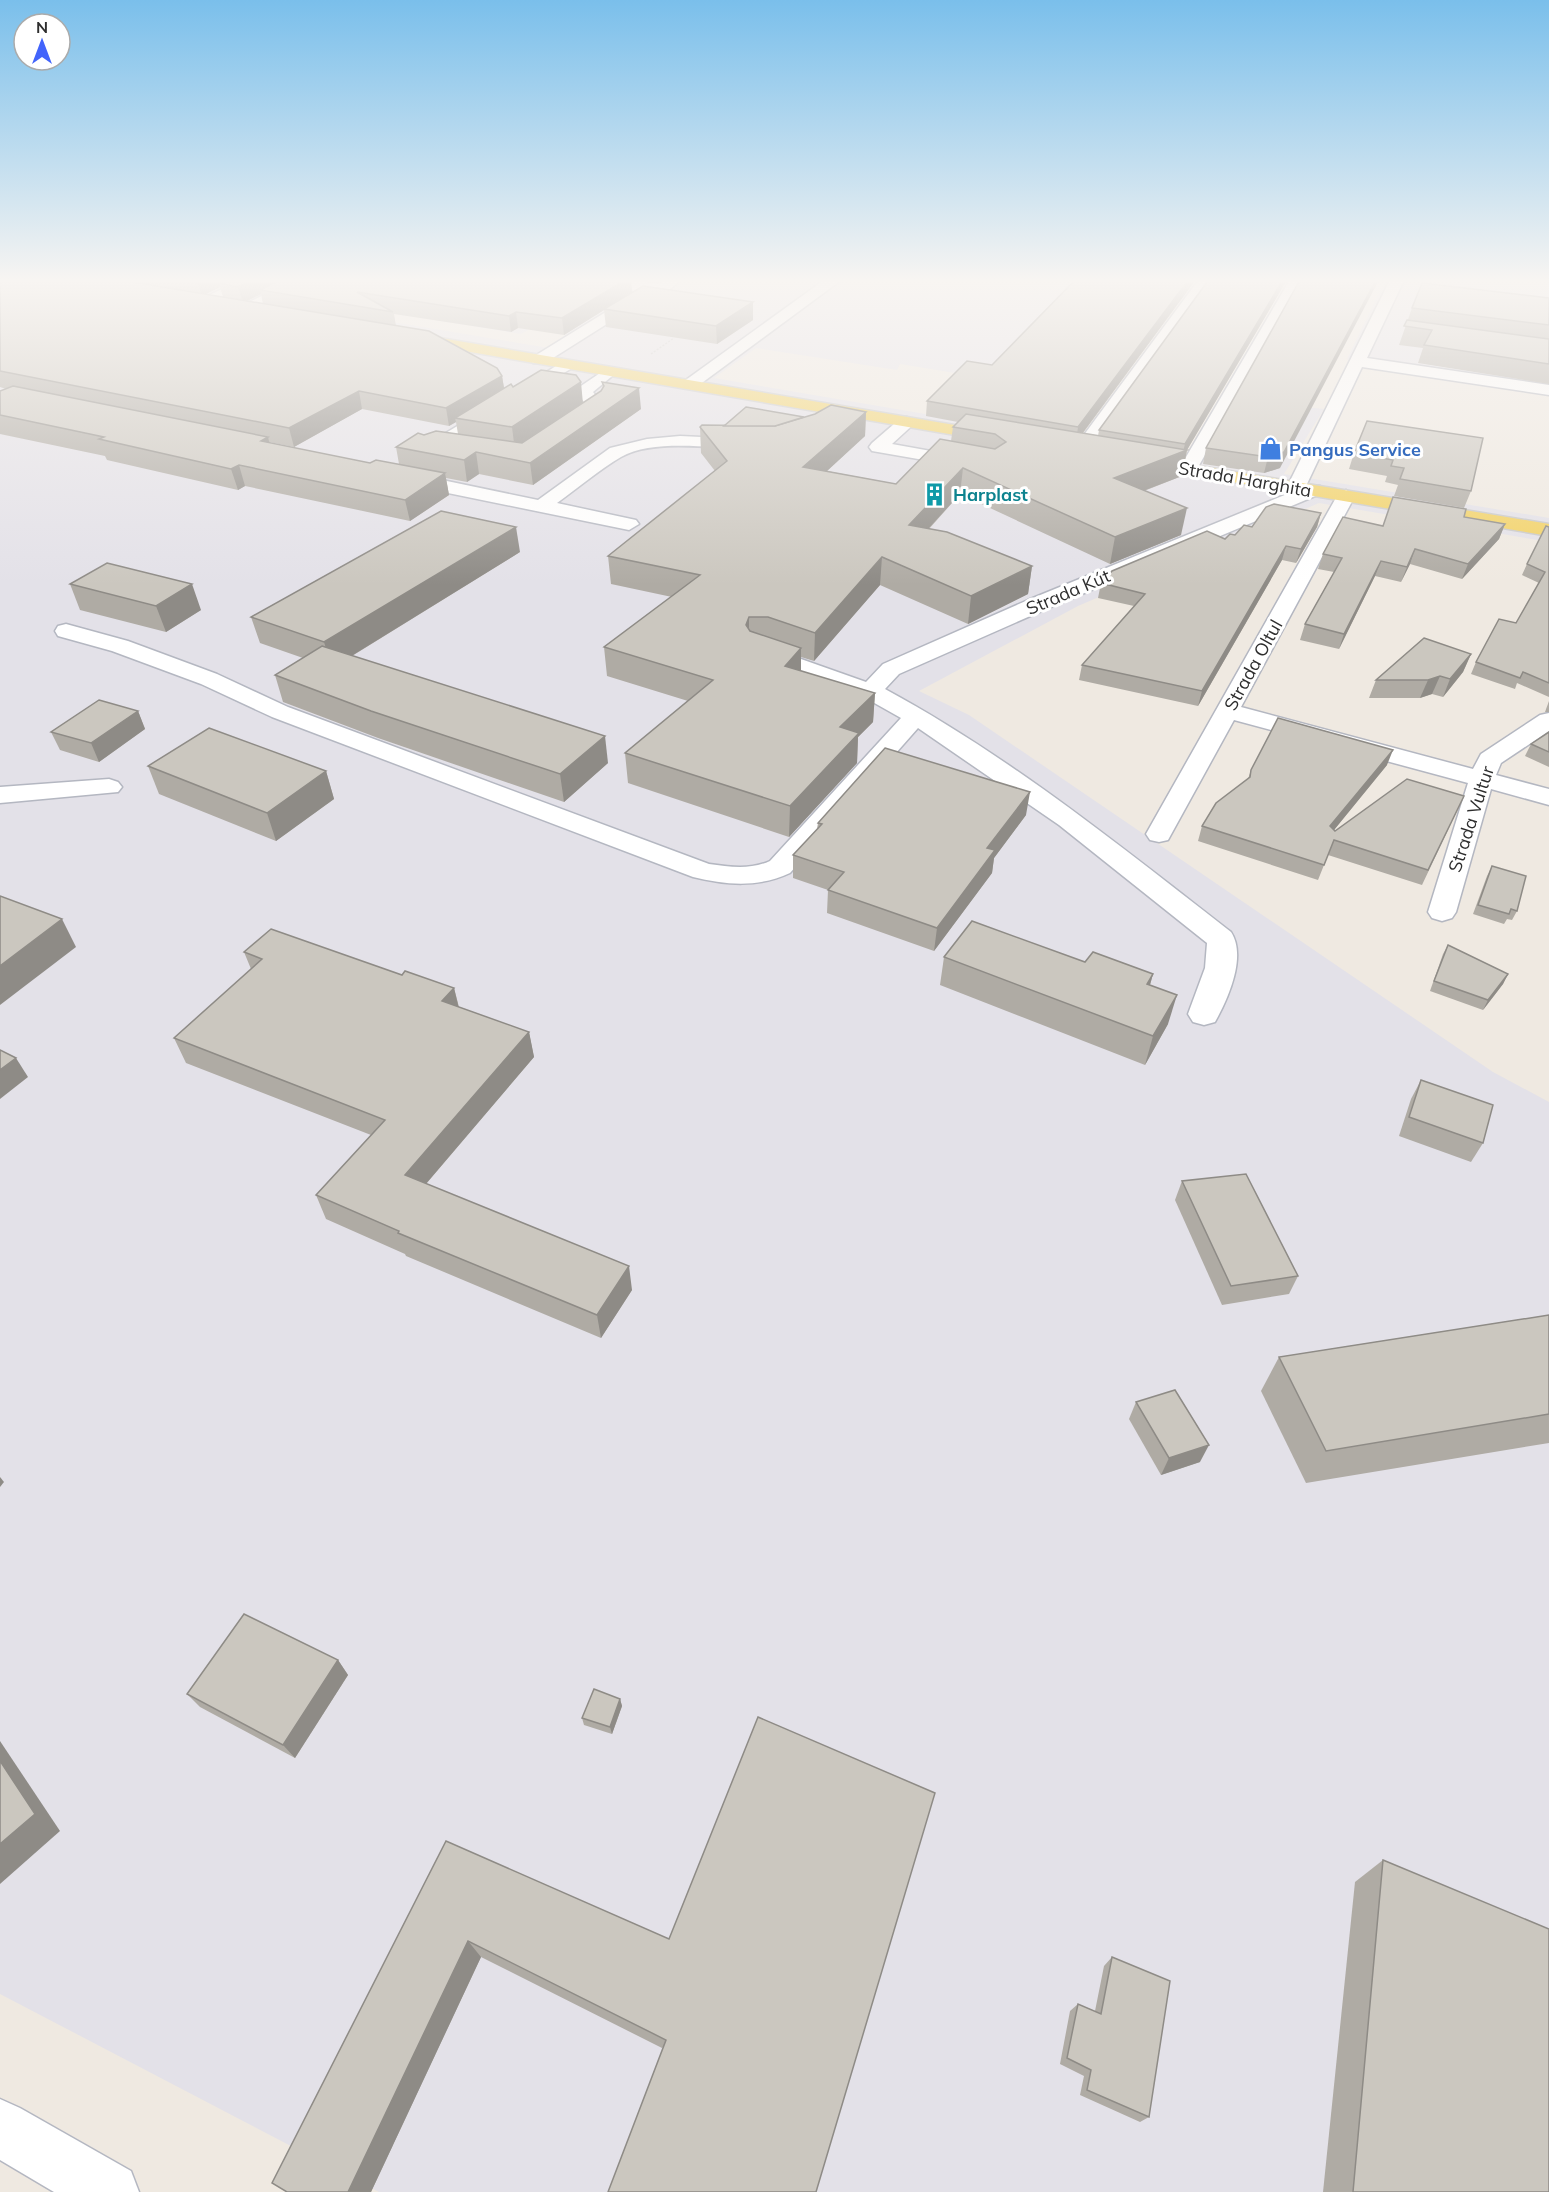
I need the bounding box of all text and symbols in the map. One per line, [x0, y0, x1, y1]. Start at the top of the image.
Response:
north arrow [12, 12, 72, 72]
text: N [36, 17, 48, 37]
shop icon: Pangus Service [1258, 436, 1284, 462]
place label: Pangus Service [1289, 438, 1421, 461]
street label: Strada Harghita [1177, 456, 1313, 502]
building icon: Harplast [922, 481, 948, 507]
place label: Harplast [953, 483, 1028, 506]
street label: Strada Kút [1023, 564, 1113, 620]
street label: Strada Oltul [1219, 616, 1287, 714]
street label: Strada Vultur [1443, 762, 1499, 875]

